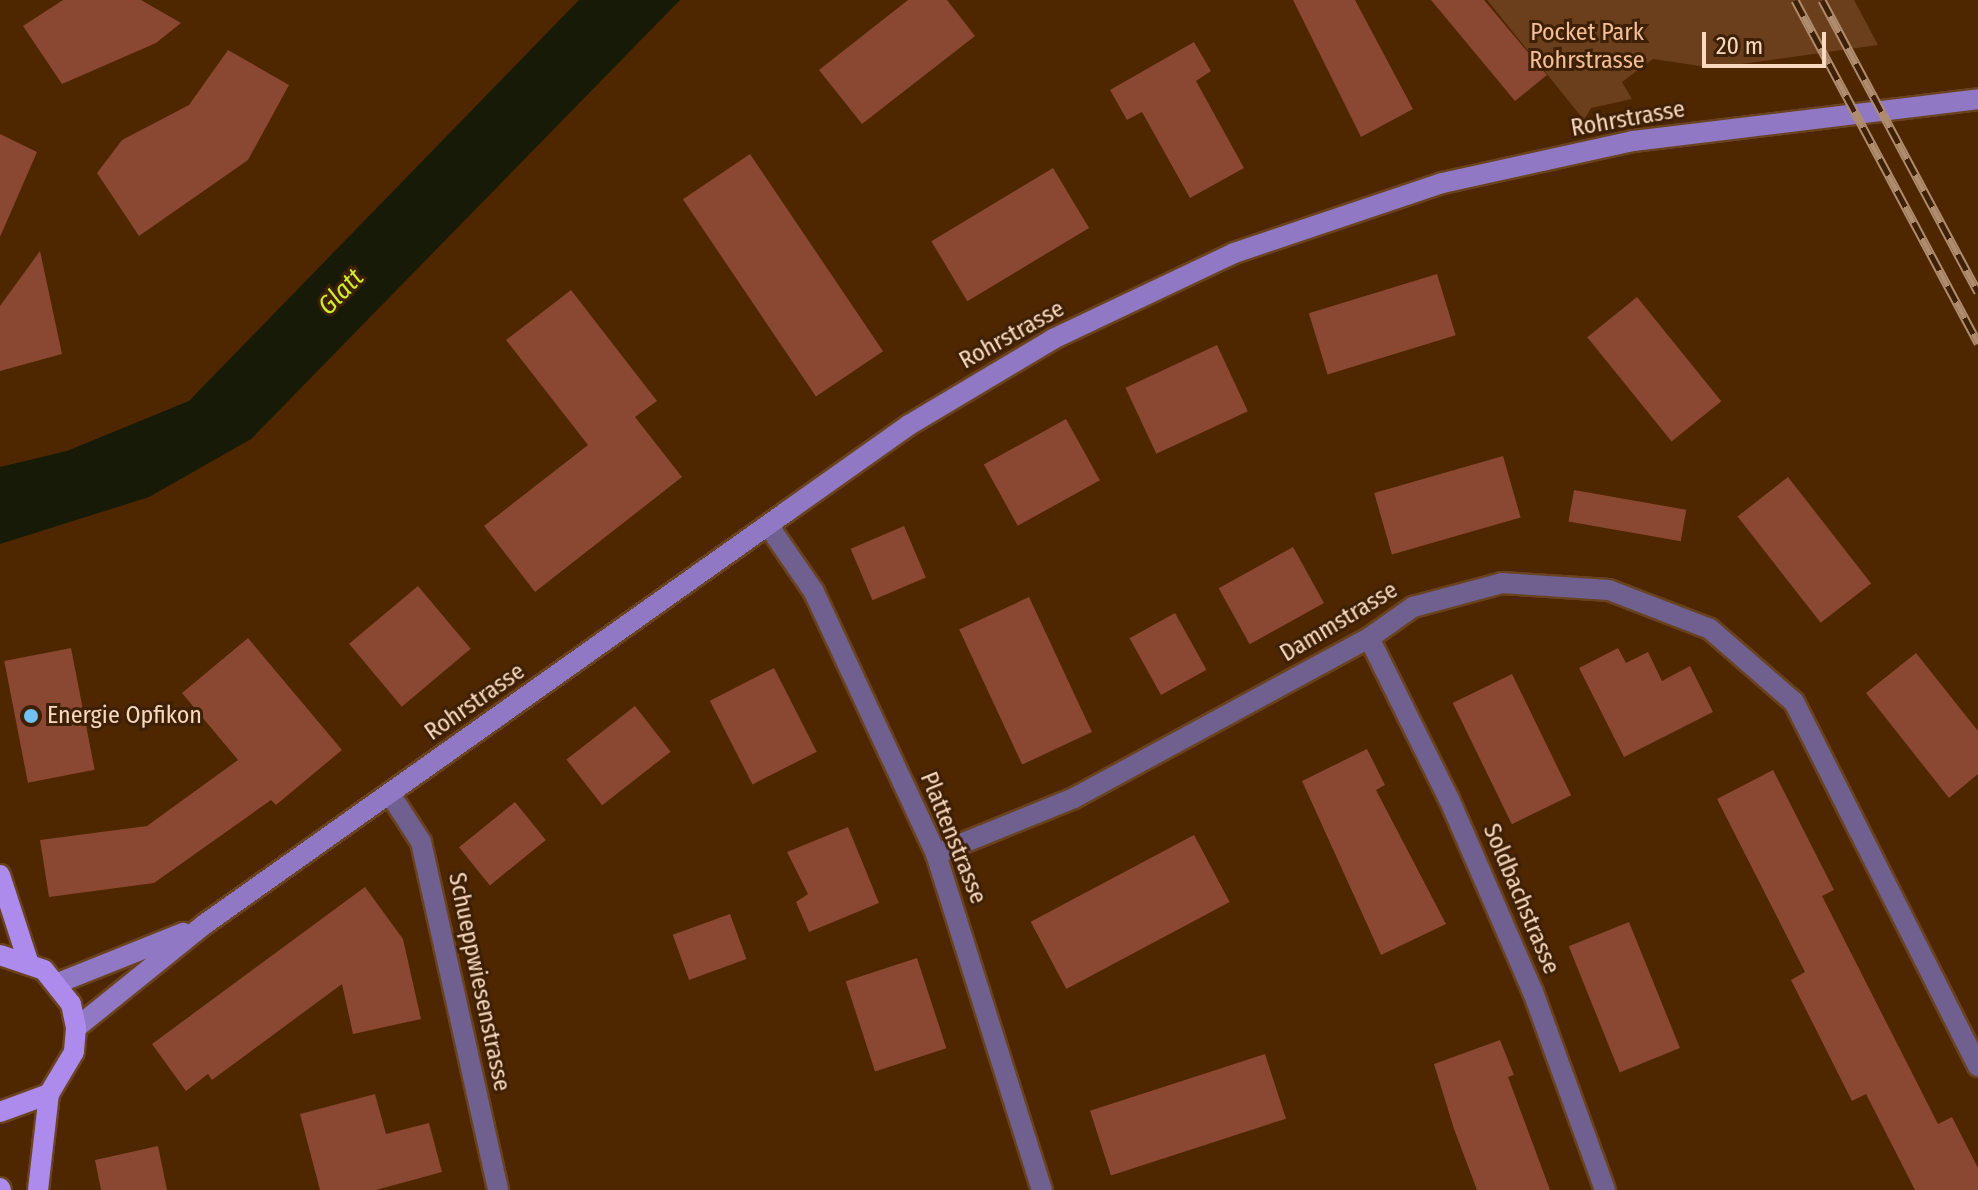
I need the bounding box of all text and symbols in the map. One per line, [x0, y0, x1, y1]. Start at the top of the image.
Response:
scale bar [1706, 16, 1830, 66]
park label: Pocket Park Rohrstrasse [1529, 19, 1645, 75]
text: 20 m [1716, 32, 1763, 60]
street label: Rohrstrasse [1569, 95, 1687, 143]
water label: Glatt [312, 262, 370, 322]
street label: Rohrstrasse [955, 294, 1069, 376]
street label: Dammstrasse [1275, 576, 1403, 668]
street label: Rohrstrasse [419, 657, 531, 747]
place label: Energie Opfikon [47, 702, 202, 730]
marker: Energie Opfikon [22, 707, 40, 725]
street label: Plattenstrasse [914, 768, 992, 908]
street label: Soldbachstrasse [1476, 820, 1566, 978]
street label: Schueppwiesenstrasse [442, 870, 516, 1094]

